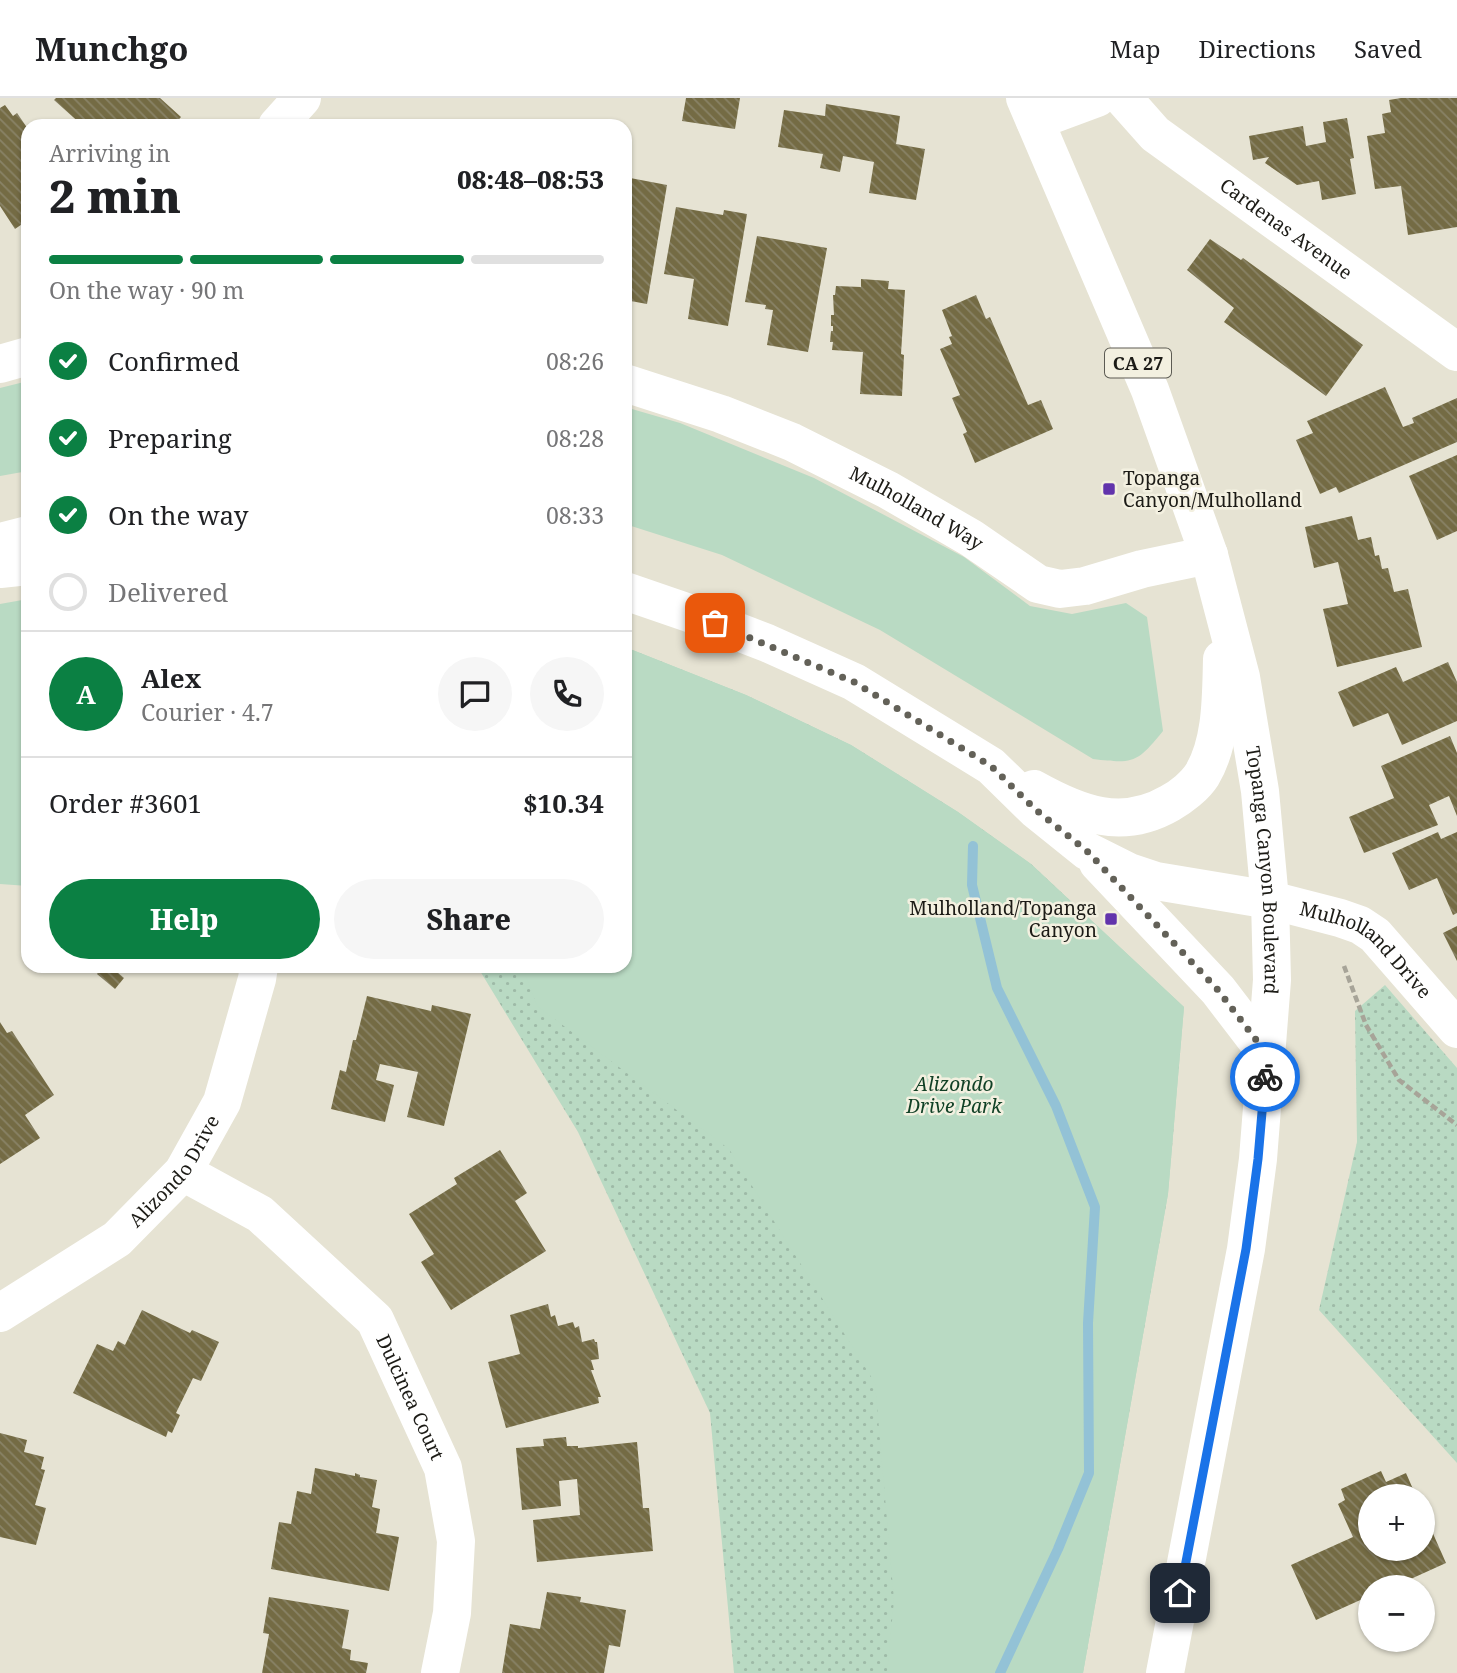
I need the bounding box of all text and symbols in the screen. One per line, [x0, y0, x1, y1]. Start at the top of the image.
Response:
text: Munchgo [35, 26, 189, 71]
text: Map [1110, 32, 1161, 65]
text: Directions [1199, 32, 1316, 65]
text: Saved [1354, 32, 1422, 65]
text: Arriving in [49, 137, 170, 169]
text: 08:48–08:53 [457, 161, 604, 197]
text: 2 min [49, 164, 181, 226]
street label: Cardenas Avenue [1215, 172, 1358, 285]
text: On the way · 90 m [49, 274, 244, 306]
icon: check [49, 342, 87, 380]
text: Confirmed [108, 343, 240, 379]
text: 08:26 [546, 345, 604, 377]
road number: CA 27 [1105, 348, 1171, 377]
icon: check [49, 419, 87, 457]
text: Preparing [108, 420, 232, 456]
text: 08:28 [546, 422, 604, 454]
street label: Mulholland Way [845, 460, 989, 556]
place label: Topanga Canyon/Mulholland [1123, 465, 1302, 513]
marker: Topanga Canyon/Mulholland [1101, 481, 1117, 497]
icon: check [49, 496, 87, 534]
text: On the way [108, 497, 248, 533]
text: 08:33 [546, 499, 604, 531]
text: Delivered [108, 574, 228, 610]
pin [685, 593, 745, 653]
icon: bag [696, 604, 734, 642]
button: chat [438, 657, 512, 731]
button: phone [530, 657, 604, 731]
text: Alex [141, 660, 201, 696]
text: A [76, 676, 96, 712]
text: Courier · 4.7 [141, 696, 274, 728]
street label: Topanga Canyon Boulevard [1240, 744, 1285, 996]
text: Order #3601 [49, 785, 202, 821]
text: $10.34 [523, 785, 604, 821]
button: Help [49, 879, 320, 959]
button: Share [334, 879, 604, 959]
place label: Mulholland/Topanga Canyon [909, 895, 1097, 943]
street label: Mulholland Drive [1297, 895, 1437, 1004]
marker: Mulholland/Topanga Canyon [1103, 911, 1119, 927]
courier [1230, 1042, 1300, 1112]
icon: bike [1246, 1058, 1284, 1096]
park label: Alizondo Drive Park [905, 1071, 1003, 1119]
street label: Alizondo Drive [123, 1110, 225, 1233]
street label: Dulcinea Court [370, 1330, 451, 1464]
map controls [1358, 1484, 1435, 1652]
button: + [1358, 1484, 1435, 1561]
pin [1150, 1563, 1210, 1623]
icon: home [1161, 1574, 1199, 1612]
button: − [1358, 1575, 1435, 1652]

